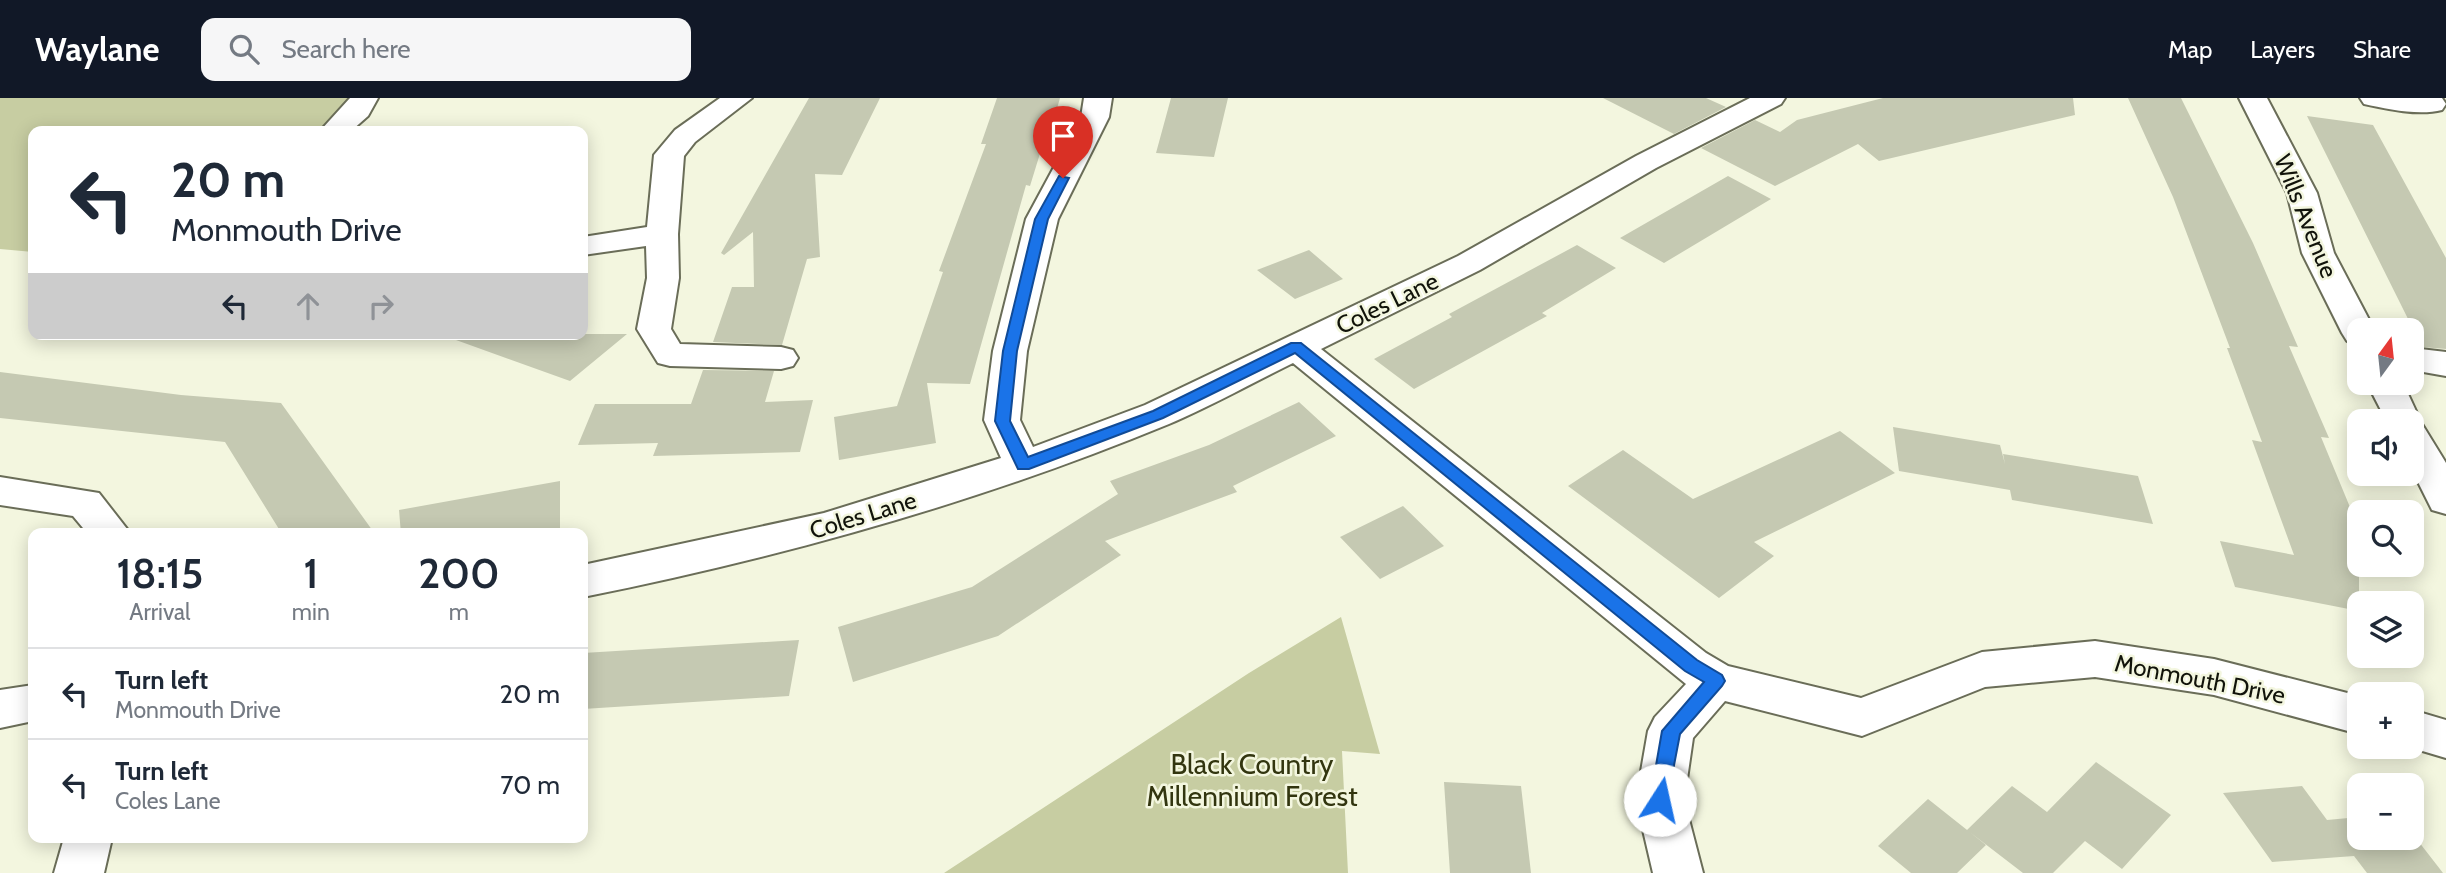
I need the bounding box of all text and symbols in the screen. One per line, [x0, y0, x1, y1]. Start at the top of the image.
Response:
search box [201, 18, 691, 81]
text: Waylane [35, 29, 159, 69]
icon: search [225, 30, 263, 68]
text: Search here [281, 33, 411, 65]
text: Map [2168, 35, 2212, 64]
text: Layers [2250, 35, 2315, 64]
text: Share [2353, 35, 2411, 64]
pin [1033, 106, 1093, 178]
icon: arrive [1044, 117, 1082, 155]
text: 20 m [171, 150, 285, 209]
street label: Wills Avenue [2268, 150, 2344, 282]
icon: left [56, 154, 147, 245]
text: Monmouth Drive [171, 210, 402, 249]
street label: Coles Lane [1331, 266, 1443, 340]
icon: left [216, 287, 254, 325]
icon: ahead [289, 287, 327, 325]
icon: right [362, 287, 400, 325]
north arrow [2347, 318, 2424, 396]
map controls [2347, 318, 2424, 850]
button: sound [2347, 409, 2424, 486]
street label: Coles Lane [806, 485, 920, 545]
button: search [2347, 500, 2424, 577]
text: 18:15 [117, 547, 203, 599]
text: 1 [303, 547, 318, 599]
text: 200 [418, 547, 499, 599]
button: layers [2347, 591, 2424, 668]
text: Arrival [129, 598, 191, 626]
text: min [292, 598, 330, 626]
text: m [449, 598, 469, 626]
street label: Monmouth Drive [2112, 648, 2288, 710]
text: Turn left [115, 664, 208, 696]
icon: left [56, 675, 94, 713]
text: 20 m [500, 678, 560, 710]
button: + [2347, 682, 2424, 759]
text: Monmouth Drive [115, 696, 281, 724]
park label: Black Country Millennium Forest [1146, 747, 1358, 813]
text: Turn left [115, 755, 208, 787]
position arrow [1623, 763, 1697, 837]
icon: left [56, 766, 94, 804]
text: 70 m [500, 769, 560, 801]
button: − [2347, 773, 2424, 850]
text: Coles Lane [115, 787, 220, 815]

